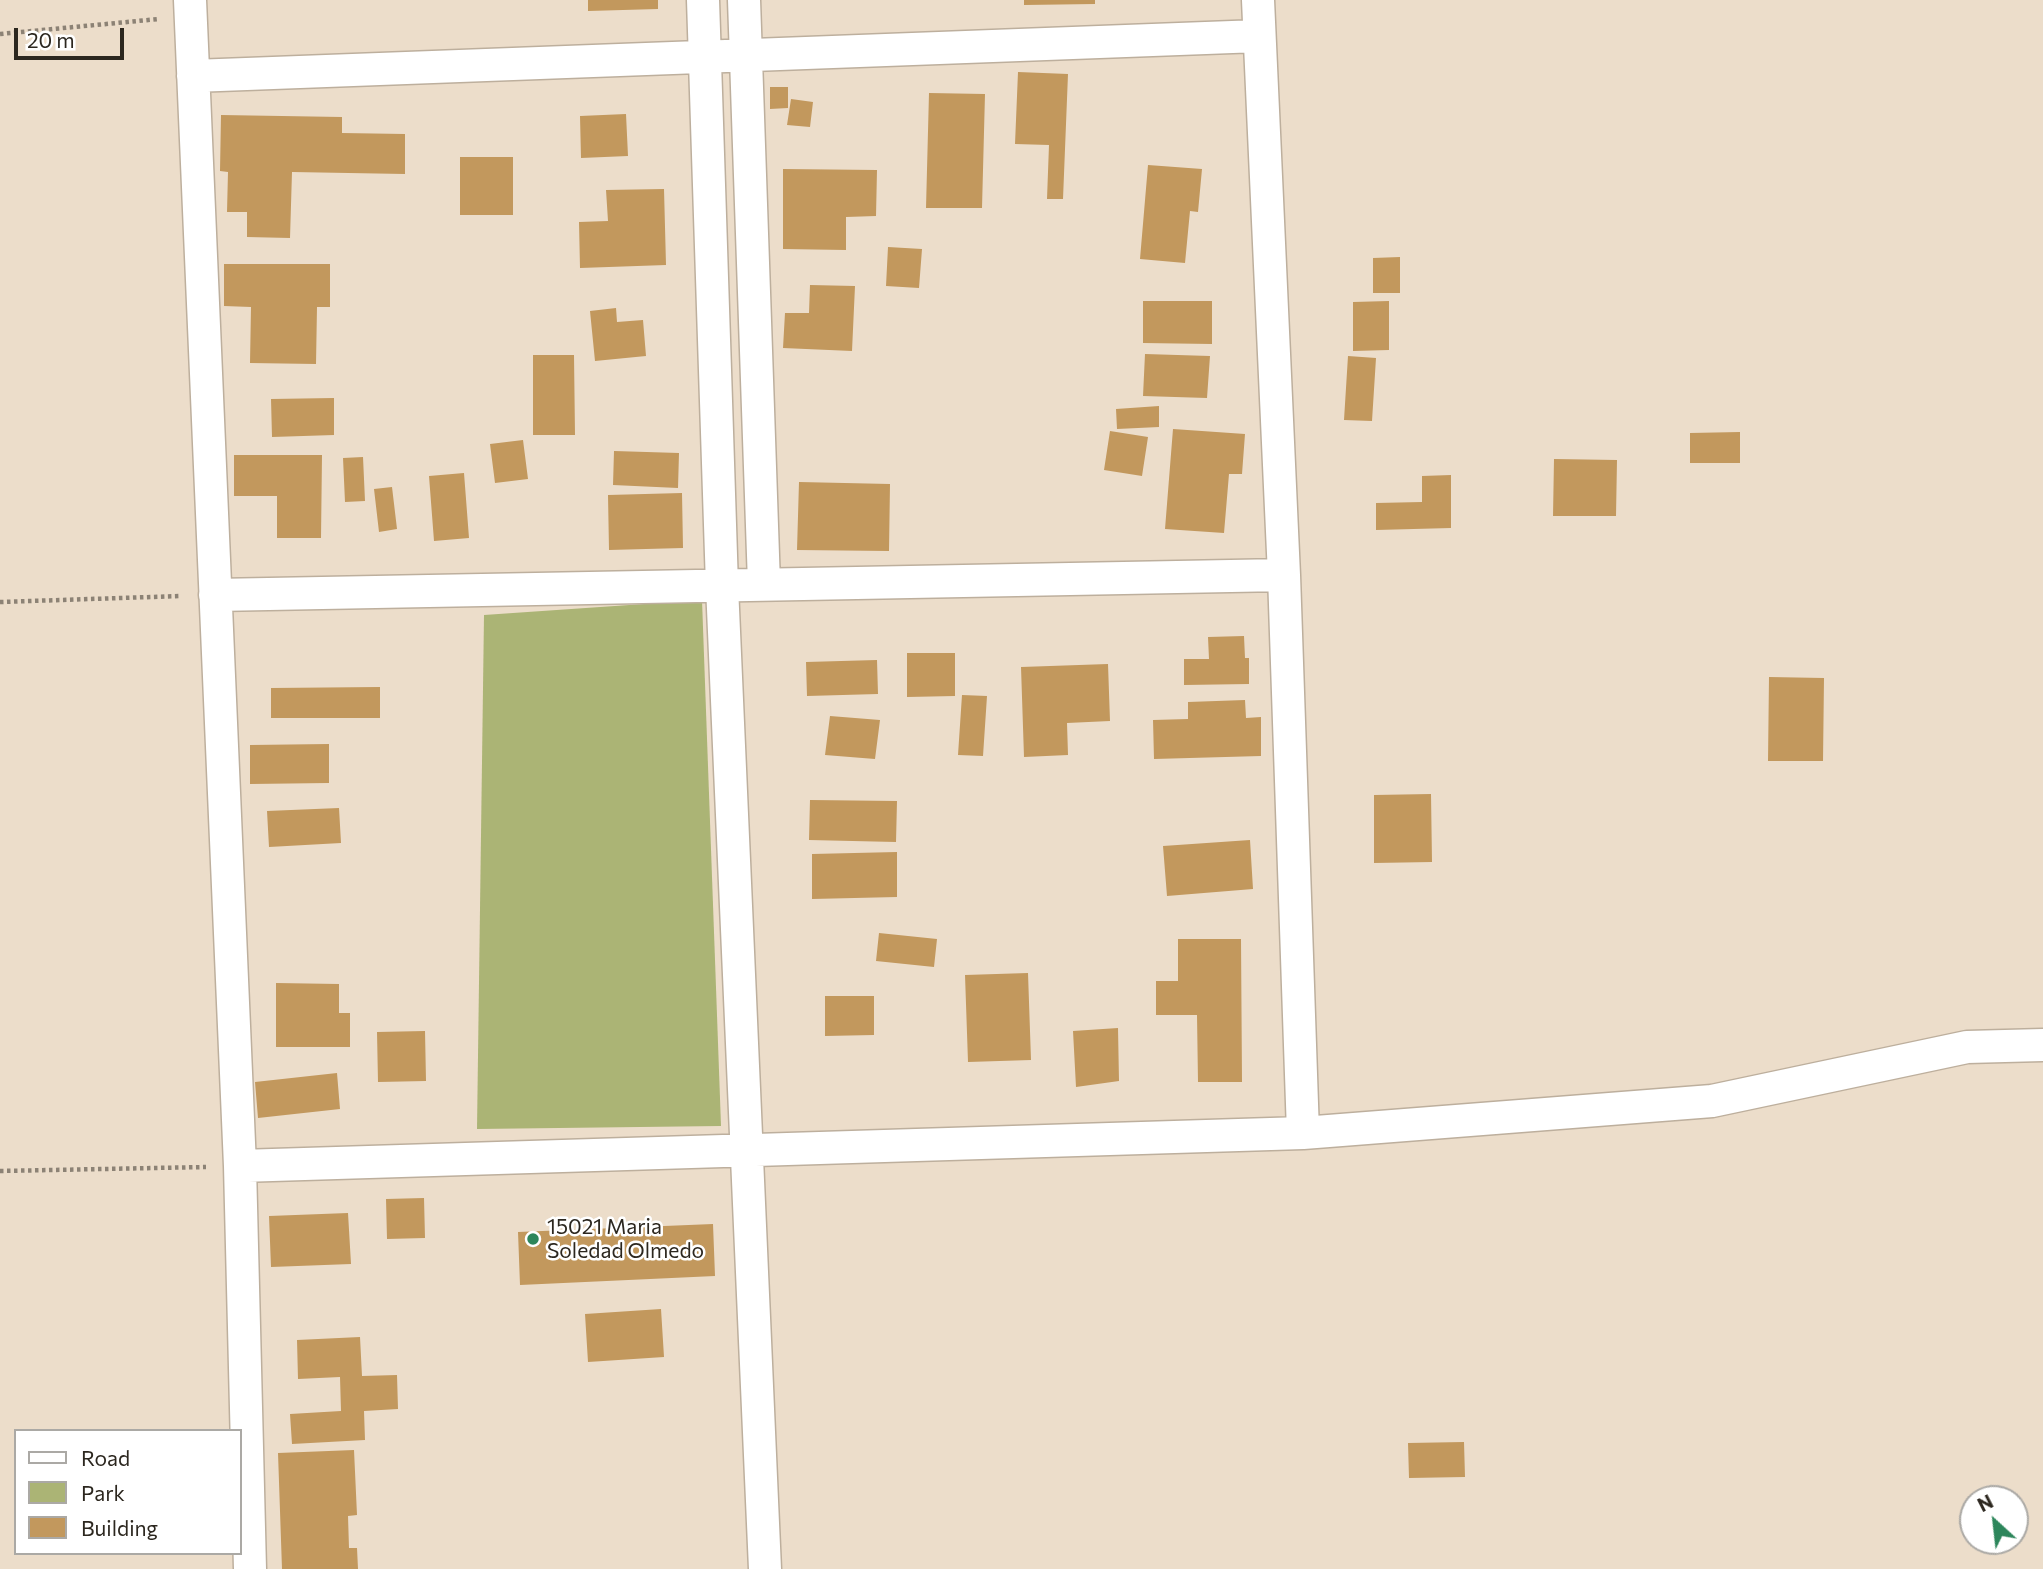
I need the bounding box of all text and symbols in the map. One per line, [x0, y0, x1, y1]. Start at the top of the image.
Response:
scale bar [18, 14, 128, 58]
text: 20 m [27, 27, 75, 52]
place label: 15021 Maria Soledad Olmedo [547, 1214, 704, 1264]
marker: 15021 Maria Soledad Olmedo [525, 1231, 541, 1247]
legend [14, 1429, 242, 1555]
text: Road [81, 1445, 130, 1470]
text: Park [81, 1480, 125, 1505]
north arrow [1959, 1485, 2029, 1555]
text: N [1974, 1489, 1997, 1516]
text: Building [81, 1515, 158, 1540]

